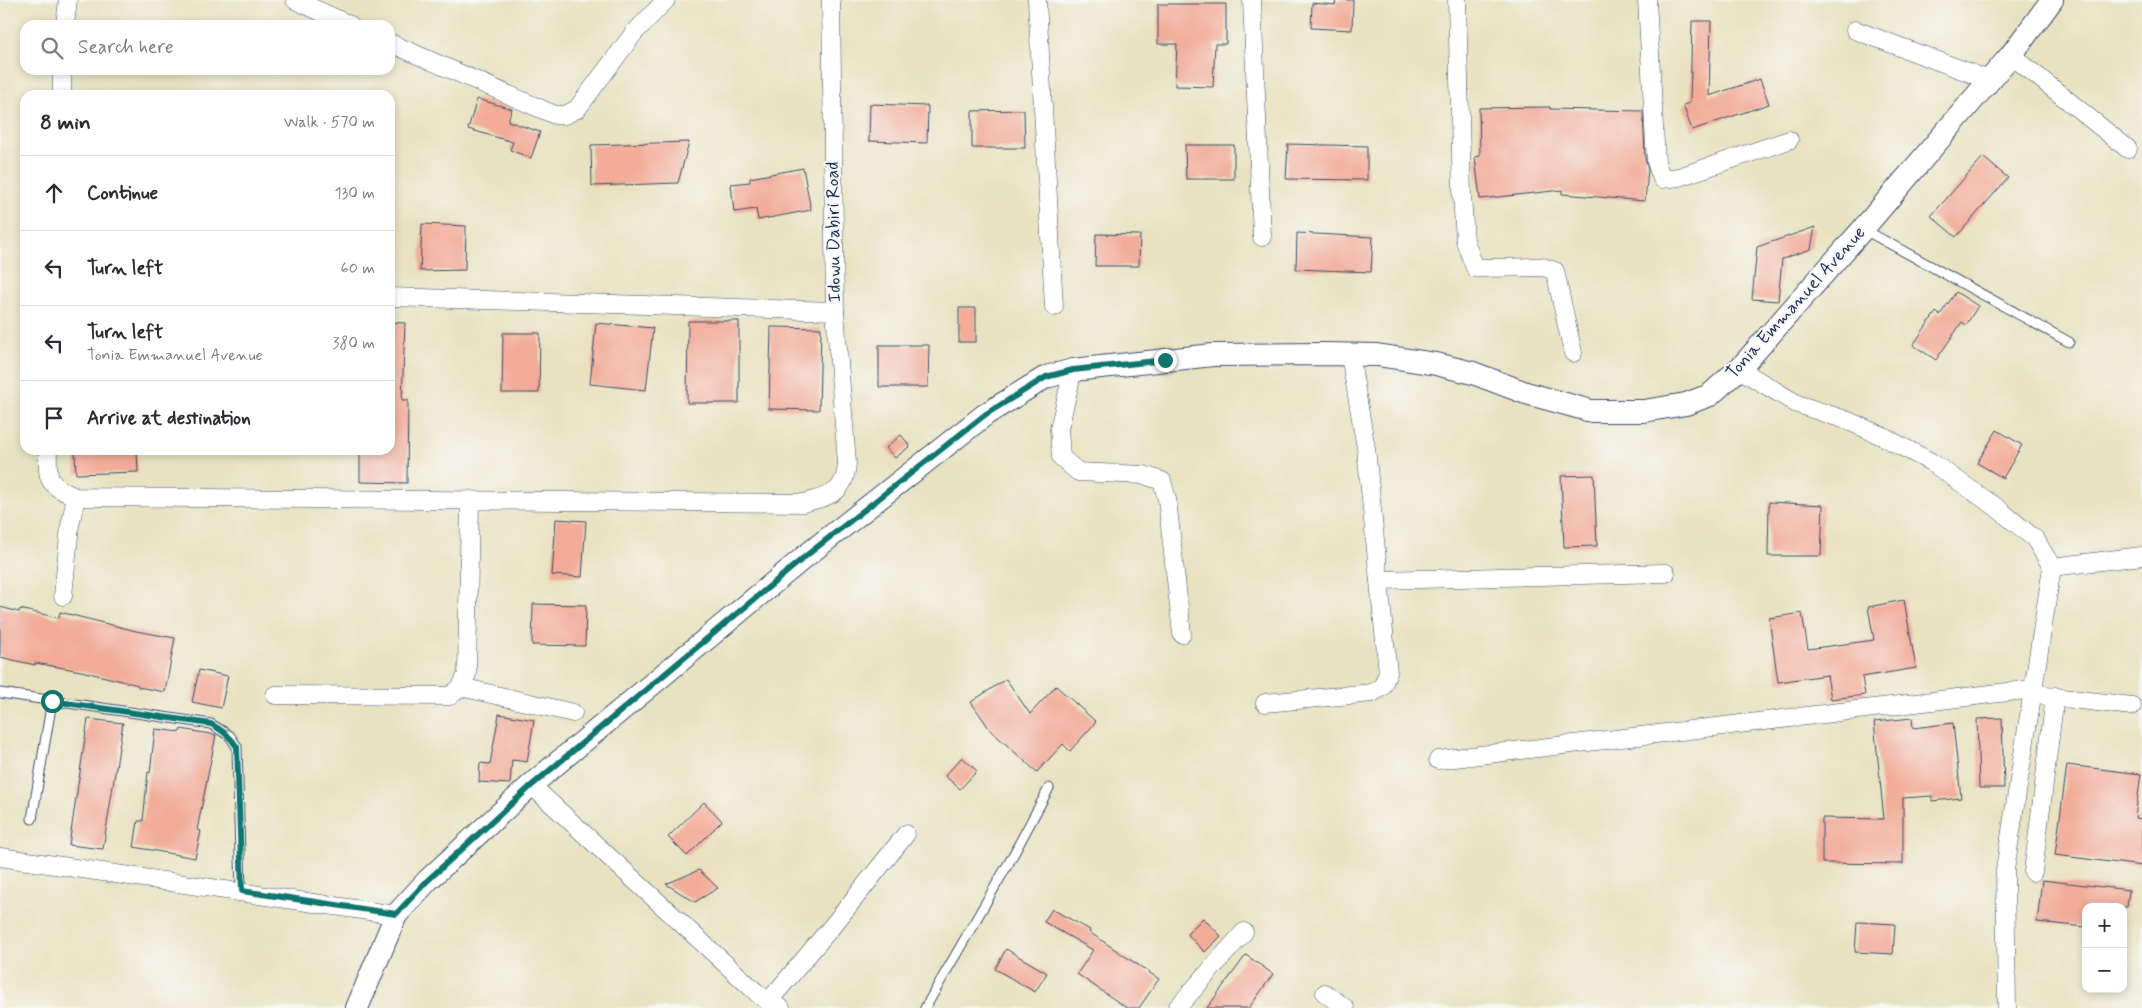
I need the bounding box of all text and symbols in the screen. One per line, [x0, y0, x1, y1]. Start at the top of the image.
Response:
search box [20, 20, 395, 75]
icon: search [38, 34, 66, 62]
text: Search here [78, 35, 174, 60]
text: 8 min [40, 109, 91, 137]
text: Walk · 570 m [284, 112, 375, 133]
street label: Idowu Dabiri Road [821, 161, 847, 303]
icon: ahead [40, 179, 68, 207]
text: Continue [87, 181, 158, 206]
text: 130 m [334, 183, 375, 204]
street label: Tonia Emmanuel Avenue [1721, 221, 1871, 385]
icon: left [40, 254, 68, 282]
text: Turn left [87, 256, 163, 281]
text: 60 m [341, 258, 375, 279]
text: Turn left [87, 320, 163, 345]
icon: left [40, 329, 68, 357]
text: 380 m [332, 333, 375, 354]
text: Tonia Emmanuel Avenue [87, 345, 263, 366]
route end [1154, 349, 1177, 372]
icon: arrive [40, 404, 68, 432]
text: Arrive at destination [87, 406, 251, 431]
route start [41, 690, 64, 713]
map controls [2082, 903, 2127, 993]
button: + [2082, 903, 2127, 948]
button: − [2082, 948, 2127, 993]

